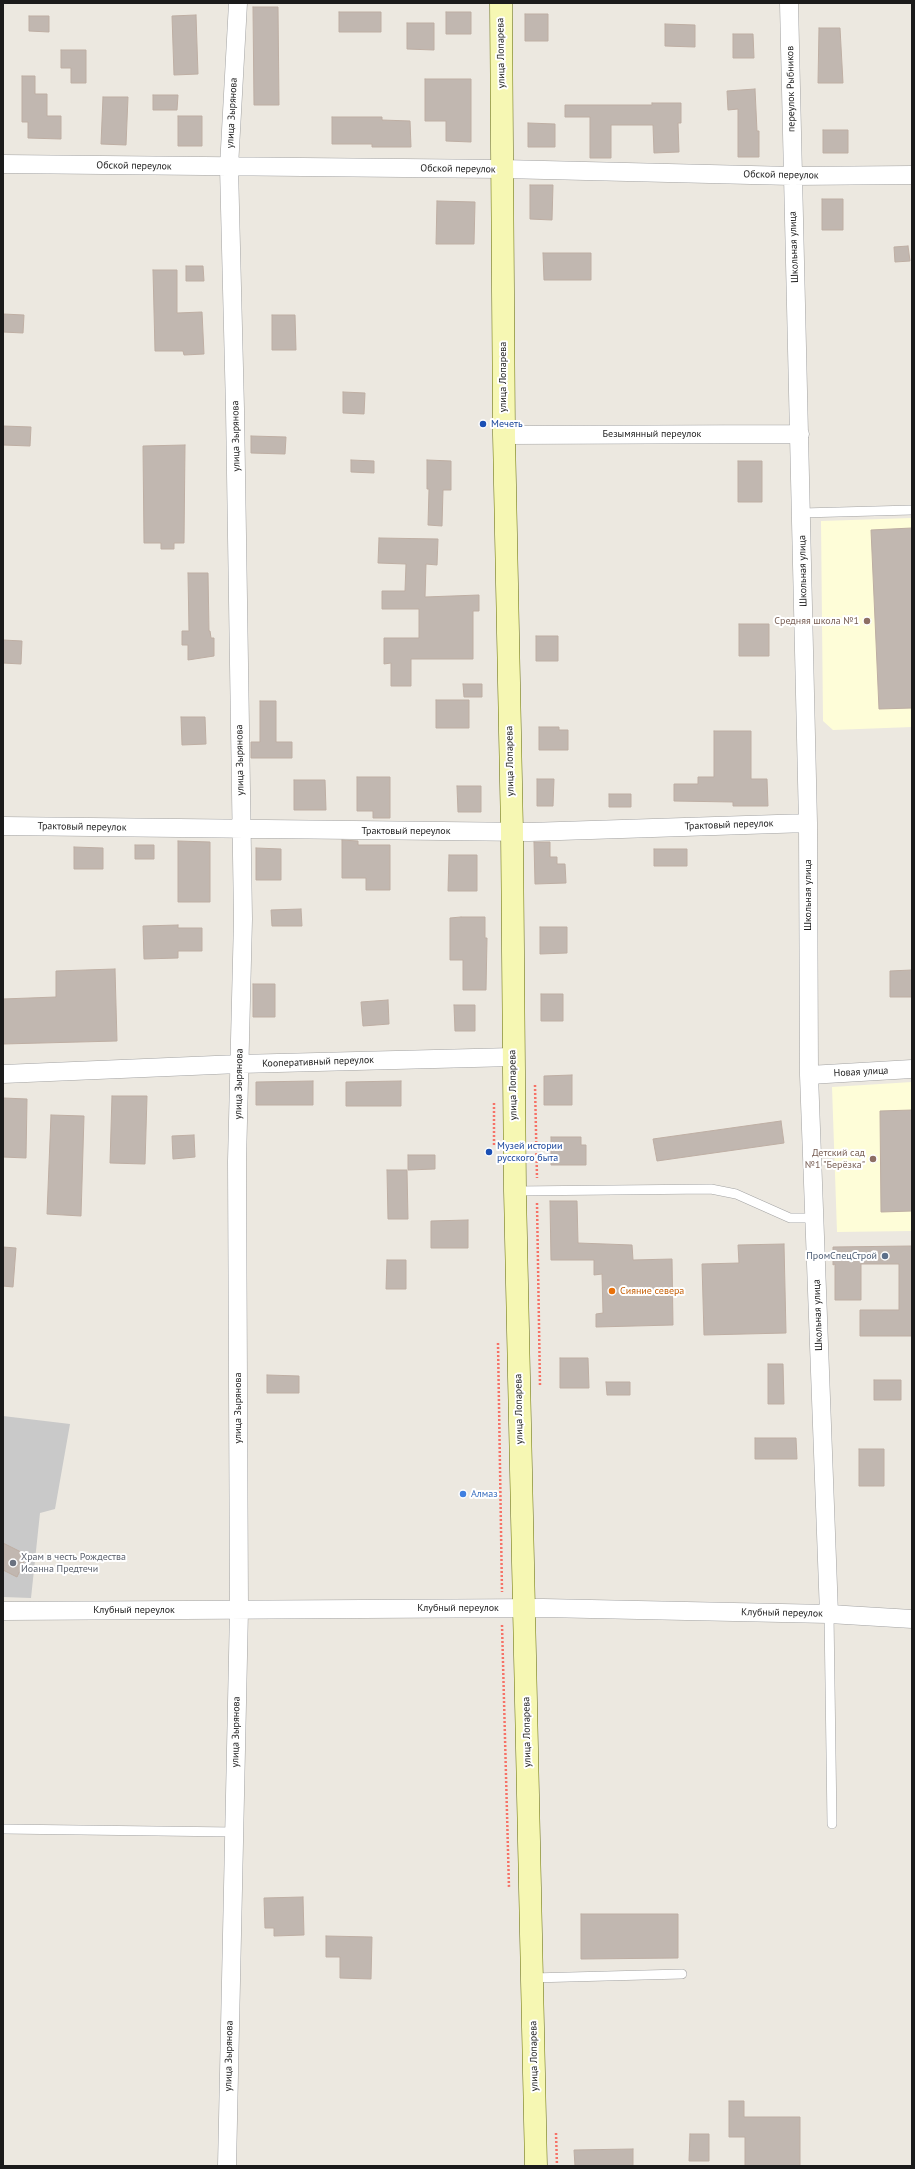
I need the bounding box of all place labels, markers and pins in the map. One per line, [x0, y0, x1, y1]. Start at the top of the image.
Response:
place label: Мечеть [491, 418, 523, 430]
marker: Мечеть [478, 419, 488, 429]
place label: Средняя школа №1 [774, 615, 859, 627]
marker: Средняя школа №1 [862, 616, 872, 626]
place label: Музей истории русского быта [497, 1140, 563, 1164]
marker: Музей истории русского быта [484, 1147, 494, 1157]
place label: Детский сад №1 "Берёзка" [805, 1147, 865, 1170]
marker: Детский сад №1 "Берёзка" [868, 1154, 878, 1164]
place label: ПромСпецСтрой [806, 1250, 877, 1262]
marker: ПромСпецСтрой [880, 1251, 890, 1261]
place label: Сияние севера [620, 1285, 684, 1297]
marker: Сияние севера [607, 1286, 617, 1296]
place label: Алмаз [471, 1488, 498, 1500]
marker: Алмаз [458, 1489, 468, 1499]
place label: Храм в честь Рождества Иоанна Предтечи [21, 1551, 126, 1574]
marker: Храм в честь Рождества Иоанна Предтечи [8, 1558, 18, 1568]

